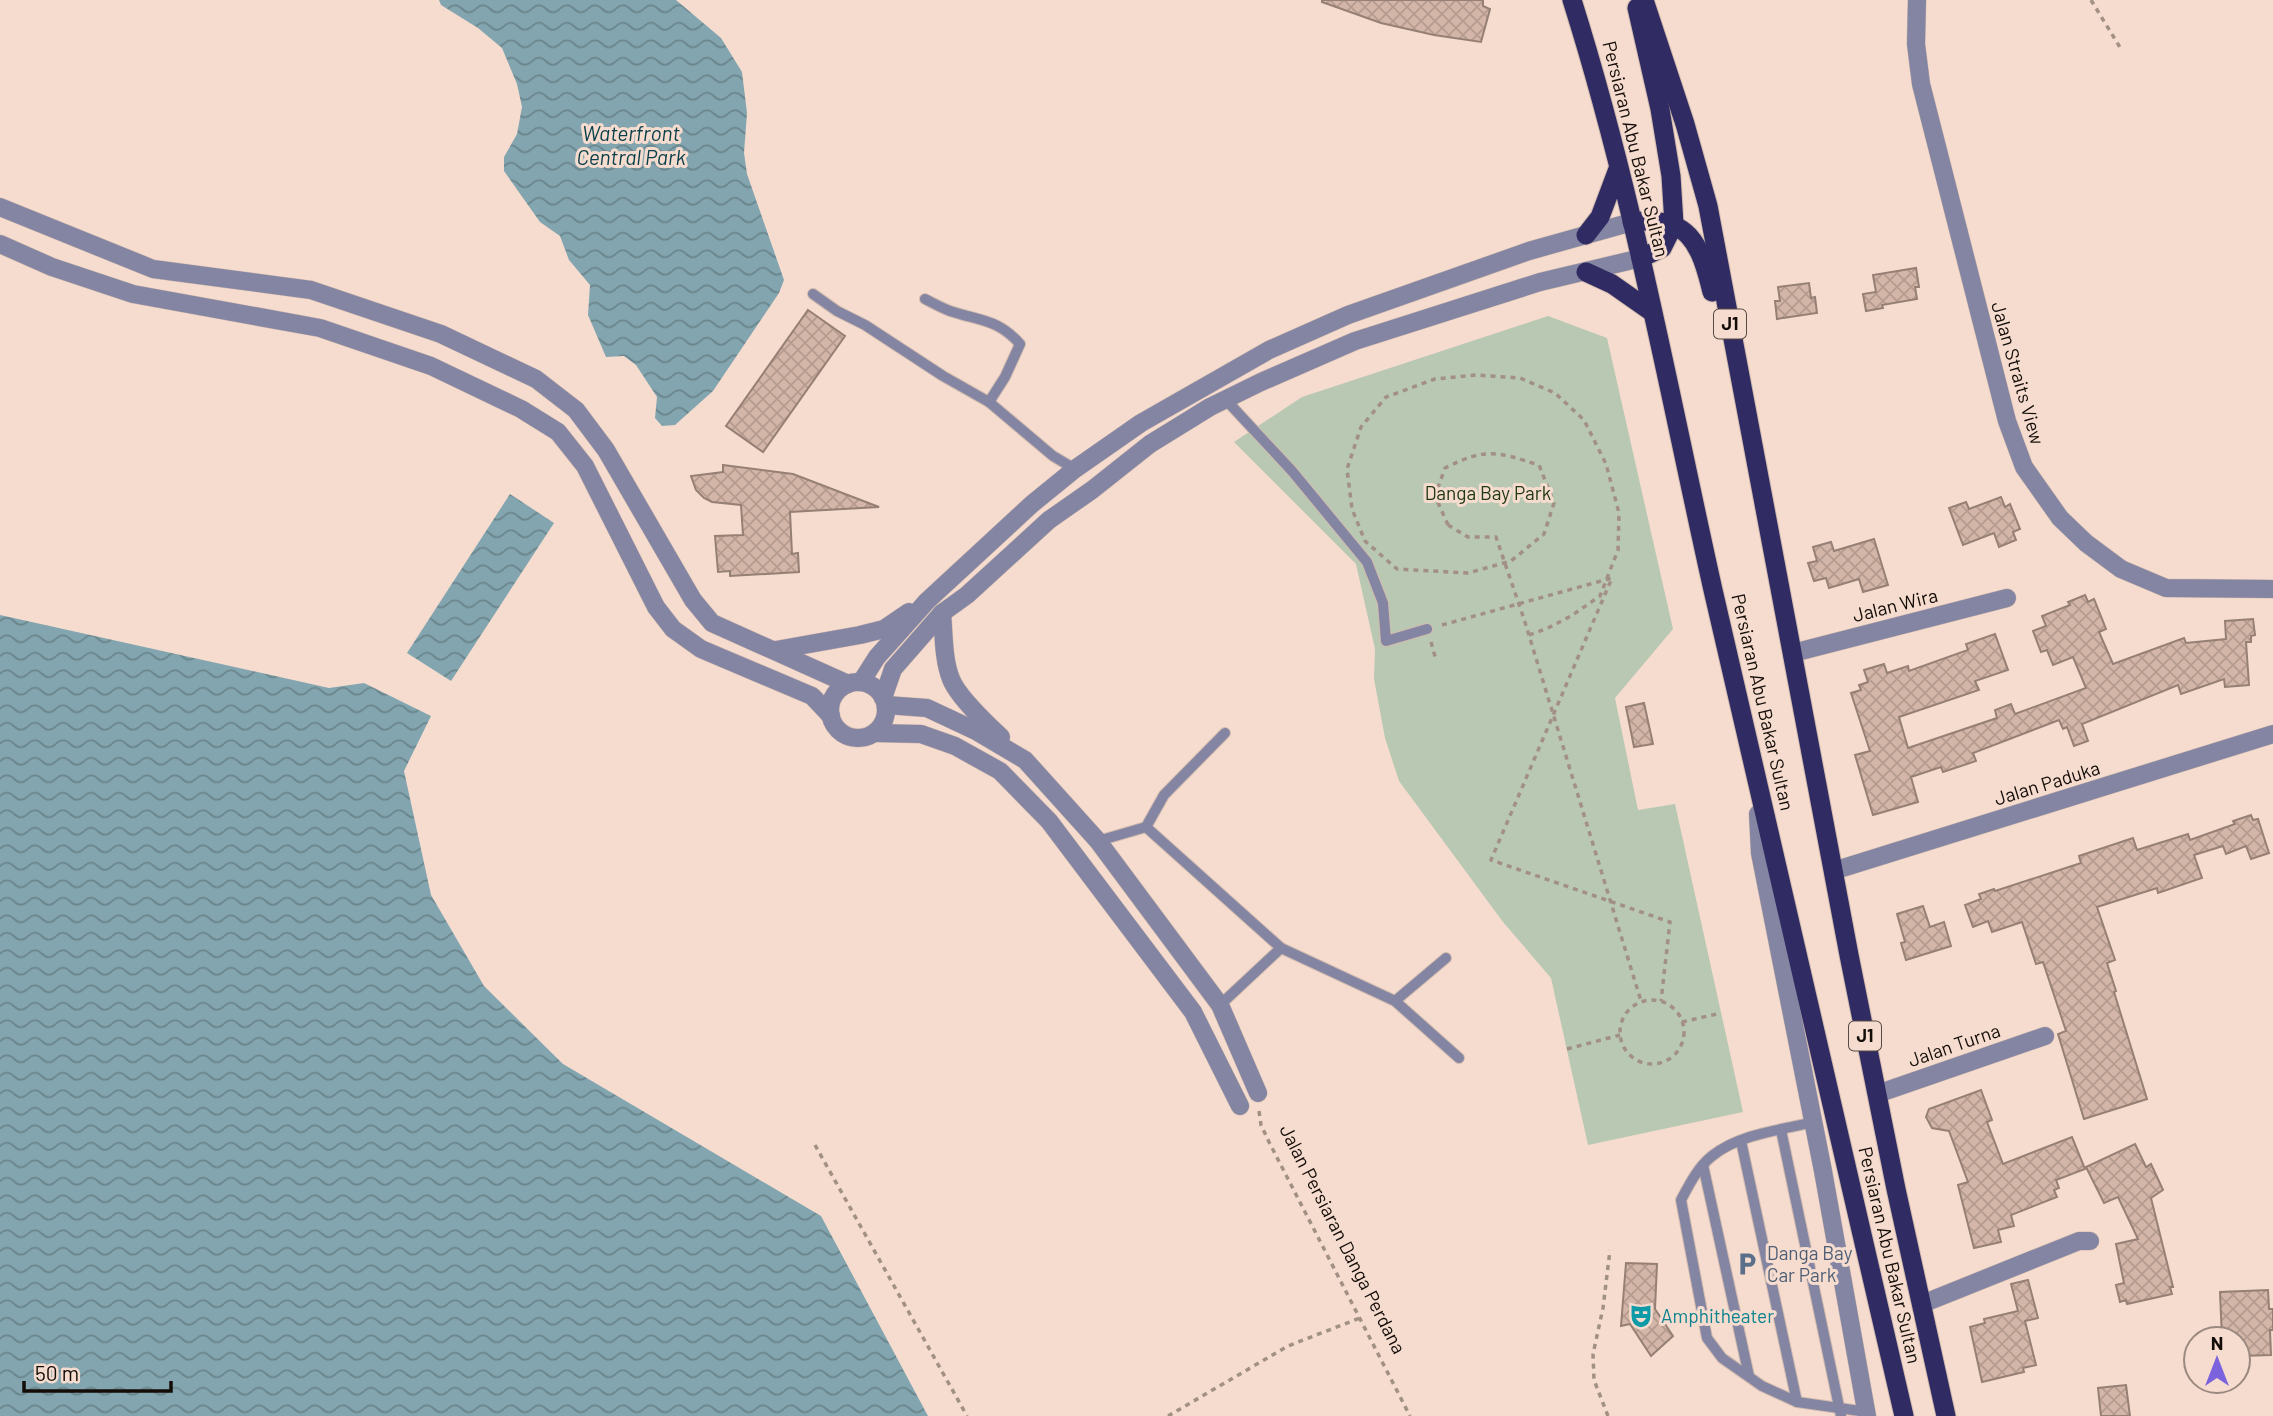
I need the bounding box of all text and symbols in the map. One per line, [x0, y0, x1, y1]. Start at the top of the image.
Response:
street label: Persiaran Abu Bakar Sultan [1598, 38, 1674, 259]
water label: Waterfront Central Park [576, 120, 686, 169]
street label: Jalan Straits View [1987, 299, 2050, 447]
road number: J1 [1714, 310, 1746, 338]
park label: Danga Bay Park [1425, 481, 1551, 504]
street label: Jalan Wira [1850, 583, 1940, 626]
street label: Persiaran Abu Bakar Sultan [1727, 591, 1800, 813]
street label: Jalan Paduka [1991, 756, 2102, 809]
street label: Jalan Turna [1905, 1018, 2003, 1071]
road number: J1 [1849, 1021, 1881, 1050]
street label: Jalan Persiaran Danga Perdana [1276, 1120, 1411, 1357]
street label: Persiaran Abu Bakar Sultan [1854, 1144, 1927, 1366]
place label: Danga Bay Car Park [1767, 1241, 1853, 1286]
parking icon: Danga Bay Car Park [1733, 1250, 1761, 1278]
theatre icon: Amphitheater [1627, 1302, 1655, 1330]
place label: Amphitheater [1661, 1304, 1774, 1327]
north arrow [2182, 1325, 2252, 1395]
text: N [2211, 1331, 2223, 1354]
scale bar [24, 1350, 172, 1394]
text: 50 m [35, 1360, 79, 1385]

